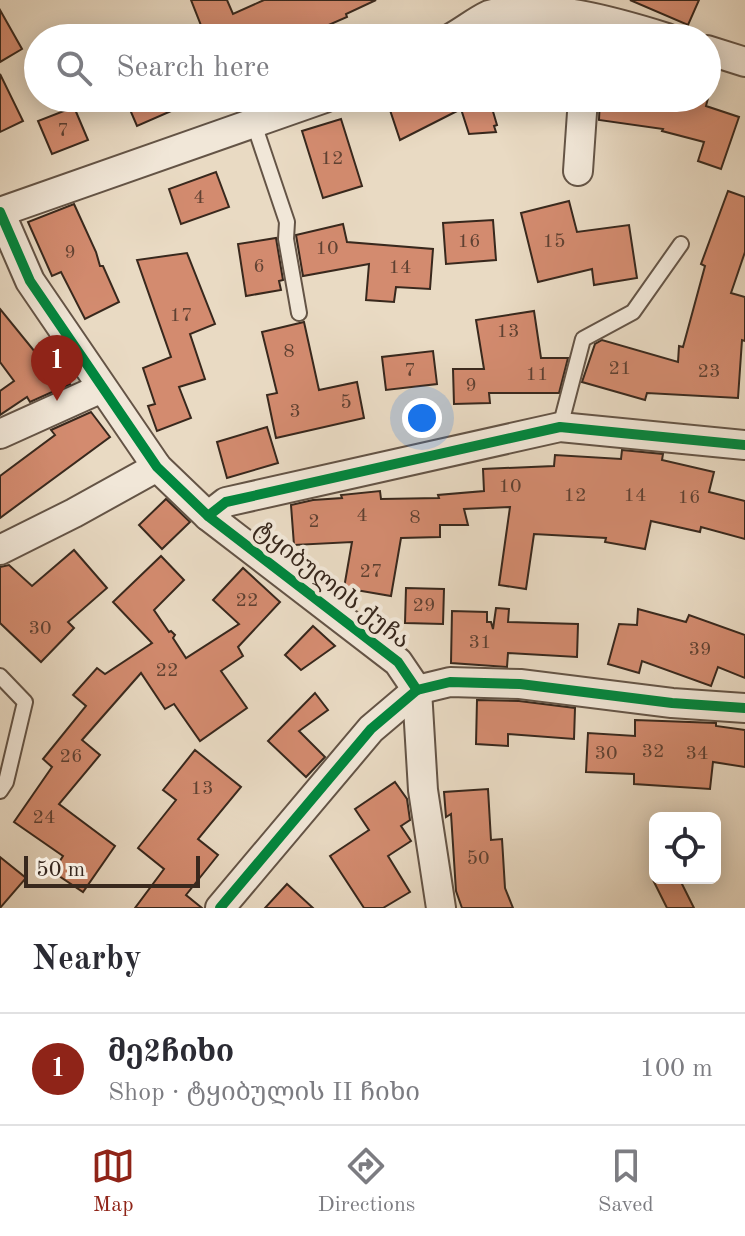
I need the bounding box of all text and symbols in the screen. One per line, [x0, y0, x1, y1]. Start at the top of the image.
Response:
search box [24, 24, 721, 112]
icon: search [52, 46, 96, 90]
text: Search here [116, 53, 270, 83]
house number: 7 [57, 121, 69, 141]
house number: 12 [320, 149, 344, 169]
house number: 4 [193, 188, 205, 208]
house number: 16 [457, 232, 481, 252]
house number: 15 [542, 232, 566, 252]
house number: 10 [315, 239, 339, 259]
house number: 9 [64, 243, 76, 263]
house number: 6 [253, 257, 265, 277]
house number: 14 [388, 258, 412, 278]
house number: 17 [169, 306, 193, 326]
house number: 13 [496, 322, 520, 342]
pin: 1 [31, 335, 83, 401]
house number: 8 [283, 342, 295, 362]
house number: 21 [608, 359, 632, 379]
house number: 7 [404, 361, 416, 381]
house number: 23 [697, 362, 721, 382]
house number: 11 [525, 365, 549, 385]
house number: 9 [465, 376, 477, 396]
house number: 5 [340, 393, 352, 413]
your location [402, 398, 442, 438]
house number: 3 [289, 402, 301, 422]
house number: 10 [498, 477, 522, 497]
house number: 12 [563, 486, 587, 506]
house number: 14 [623, 486, 647, 506]
house number: 16 [677, 488, 701, 508]
house number: 4 [356, 506, 368, 526]
house number: 8 [409, 508, 421, 528]
house number: 2 [308, 512, 320, 532]
street label: ტყიბულის ქუჩა [249, 518, 413, 654]
house number: 27 [359, 562, 383, 582]
house number: 22 [235, 591, 259, 611]
house number: 29 [412, 596, 436, 616]
house number: 30 [28, 619, 52, 639]
house number: 31 [468, 633, 492, 653]
house number: 39 [688, 640, 712, 660]
house number: 22 [155, 661, 179, 681]
house number: 32 [641, 742, 665, 762]
house number: 30 [594, 744, 618, 764]
house number: 34 [685, 744, 709, 764]
house number: 26 [59, 747, 83, 767]
house number: 13 [190, 779, 214, 799]
house number: 24 [32, 808, 56, 828]
map controls [649, 812, 721, 884]
button: locate [649, 812, 721, 884]
house number: 50 [466, 849, 490, 869]
scale bar [24, 852, 200, 888]
text: 50 m [36, 859, 85, 881]
text: Nearby [32, 943, 142, 977]
text: მე2ჩიხი [108, 1038, 234, 1068]
text: 1 [50, 1056, 66, 1082]
text: 100 m [640, 1056, 713, 1082]
text: Shop · ტყიბულის II ჩიხი [108, 1080, 420, 1106]
tab: Map [91, 1144, 135, 1219]
tab: Directions [318, 1144, 415, 1219]
tab: Saved [598, 1144, 654, 1219]

